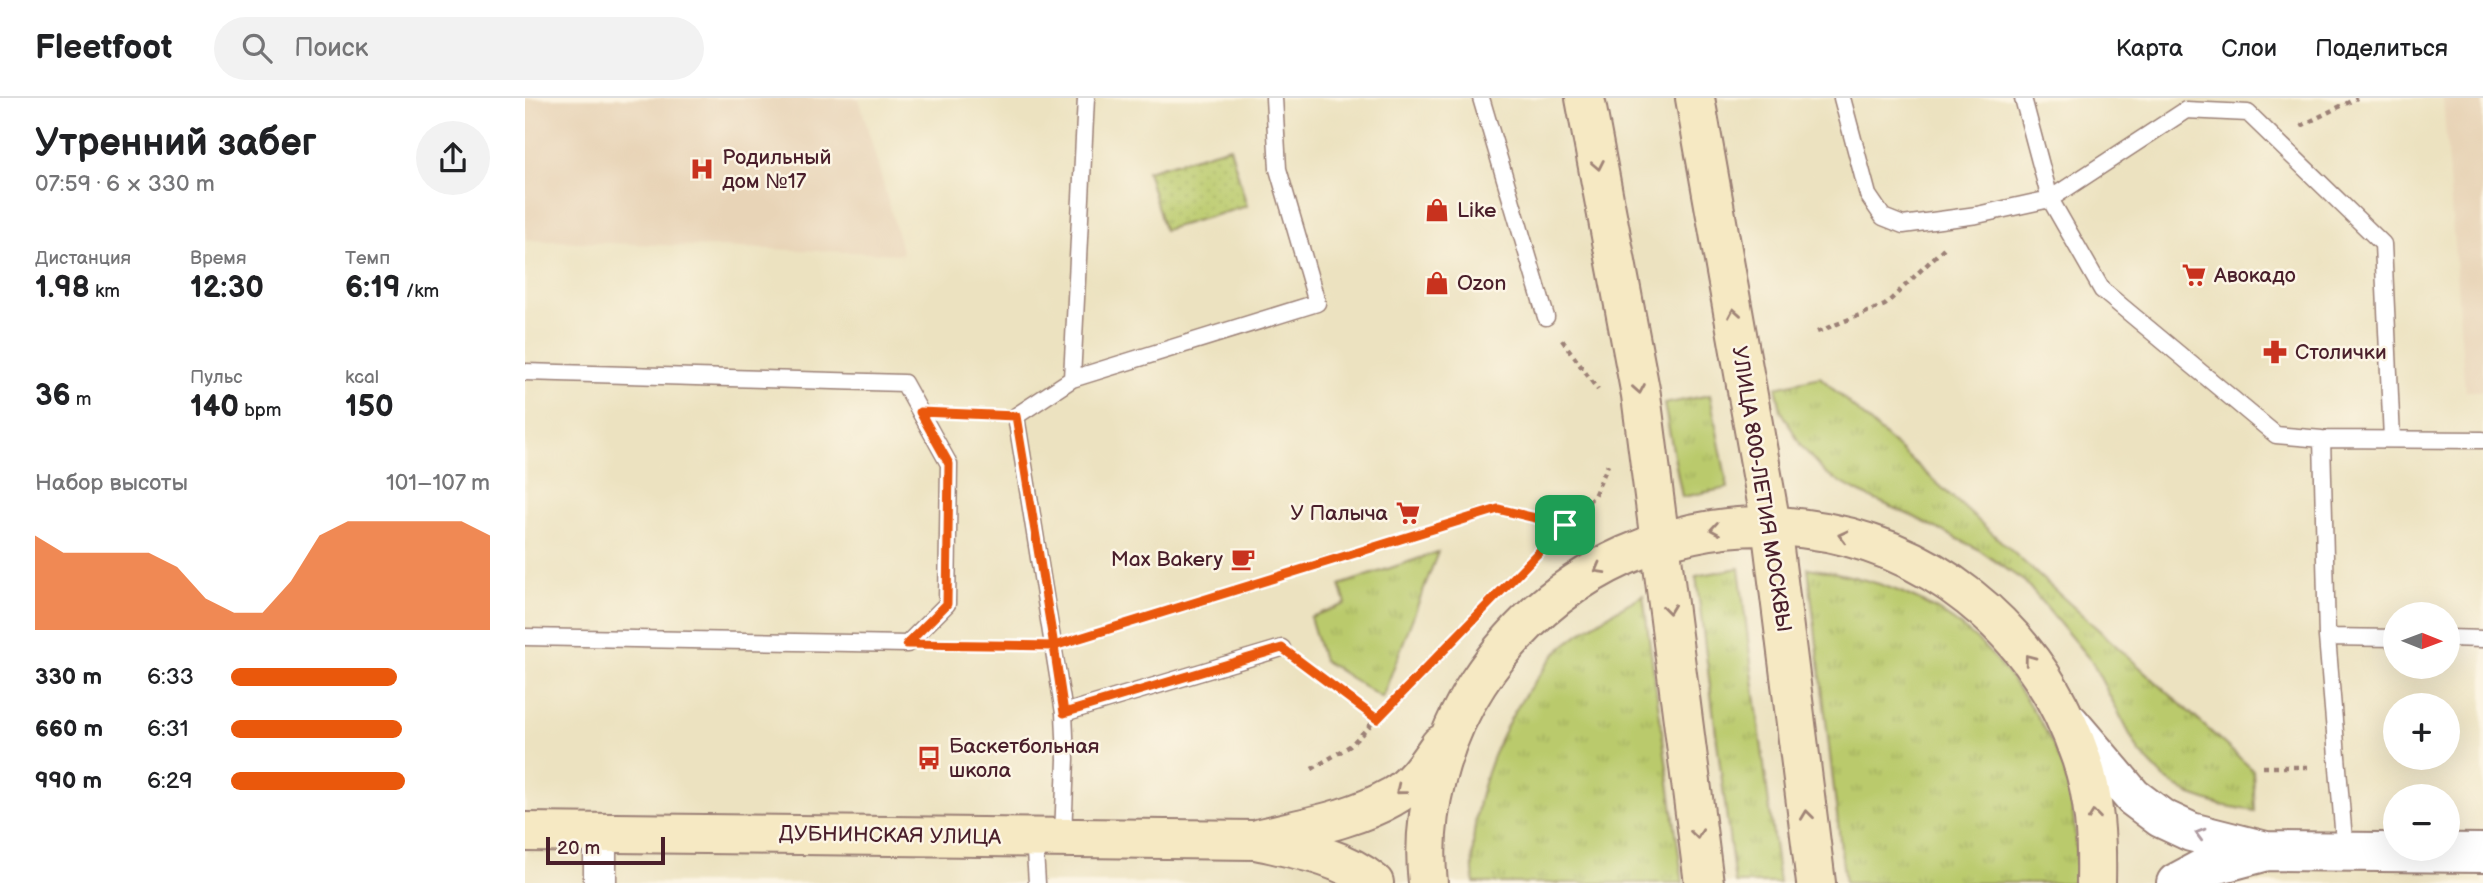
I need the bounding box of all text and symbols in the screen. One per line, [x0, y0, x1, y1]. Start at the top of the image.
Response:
search box [214, 17, 704, 80]
text: Fleetfoot [35, 28, 172, 68]
icon: search [238, 29, 276, 67]
text: Поиск [294, 33, 368, 64]
text: Карта [2116, 34, 2183, 63]
text: Слои [2221, 34, 2277, 63]
text: Поделиться [2315, 34, 2448, 63]
text: Утренний забег [35, 121, 317, 166]
button: share [416, 121, 490, 195]
place label: Родильный дом №17 [722, 145, 831, 194]
hospital icon: Родильный дом №17 [688, 155, 716, 183]
one-way arrow [1590, 159, 1605, 171]
text: 07:59 · 6 × 330 m [35, 170, 215, 198]
shop icon: Like [1423, 196, 1451, 224]
place label: Like [1457, 198, 1496, 223]
text: Дистанция [35, 247, 131, 270]
text: Время [190, 247, 246, 270]
text: Темп [345, 247, 390, 270]
supermarket icon: Авокадо [2180, 261, 2208, 289]
place label: Авокадо [2213, 263, 2296, 288]
shop icon: Ozon [1423, 269, 1451, 297]
text: 1.98 [35, 270, 90, 306]
text: 12:30 [190, 270, 264, 306]
text: 6:19 [345, 270, 401, 306]
place label: Ozon [1457, 271, 1506, 296]
text: km [90, 280, 120, 303]
text: /km [401, 280, 439, 303]
one-way arrow [1727, 307, 1742, 319]
pharmacy icon: Столички [2261, 338, 2289, 366]
place label: Столички [2295, 340, 2387, 365]
street label: УЛИЦА 800-ЛЕТИЯ МОСКВЫ [1727, 344, 1796, 634]
text: Пульс [190, 366, 243, 389]
text: kcal [345, 366, 379, 389]
text: 36 [35, 378, 71, 414]
one-way arrow [1631, 383, 1646, 395]
text: m [71, 388, 92, 411]
text: 140 [190, 389, 239, 425]
text: 150 [345, 389, 394, 425]
text: bpm [239, 399, 282, 422]
text: Набор высоты [35, 469, 188, 497]
text: 101–107 m [386, 469, 490, 497]
pin [1535, 495, 1595, 555]
supermarket icon: У Палыча [1394, 499, 1422, 527]
place label: У Палыча [1290, 501, 1389, 526]
icon: arrive [1546, 506, 1584, 544]
one-way arrow [1710, 521, 1721, 536]
one-way arrow [1837, 530, 1849, 544]
cafe icon: Max Bakery [1229, 545, 1257, 573]
place label: Max Bakery [1111, 547, 1223, 572]
one-way arrow [1593, 561, 1606, 574]
north arrow [2383, 602, 2461, 679]
map controls [2383, 602, 2460, 861]
one-way arrow [1662, 603, 1677, 614]
one-way arrow [2024, 654, 2037, 667]
text: 330 m [35, 663, 102, 691]
text: 6:33 [147, 663, 194, 691]
button: + [2383, 693, 2460, 770]
text: 660 m [35, 715, 103, 743]
text: 6:31 [147, 715, 189, 743]
place label: Баскетбольная школа [949, 734, 1099, 783]
bus stop icon: Баскетбольная школа [915, 744, 943, 772]
text: 990 m [35, 767, 102, 795]
text: 6:29 [147, 767, 193, 795]
one-way arrow [1395, 782, 1407, 795]
button: − [2383, 784, 2460, 861]
one-way arrow [1800, 809, 1815, 821]
one-way arrow [2086, 809, 2101, 821]
street label: ДУБНИНСКАЯ УЛИЦА [779, 821, 1002, 850]
one-way arrow [2194, 828, 2206, 842]
one-way arrow [1690, 829, 1705, 840]
scale bar [546, 834, 665, 866]
text: 20 m [557, 837, 600, 860]

